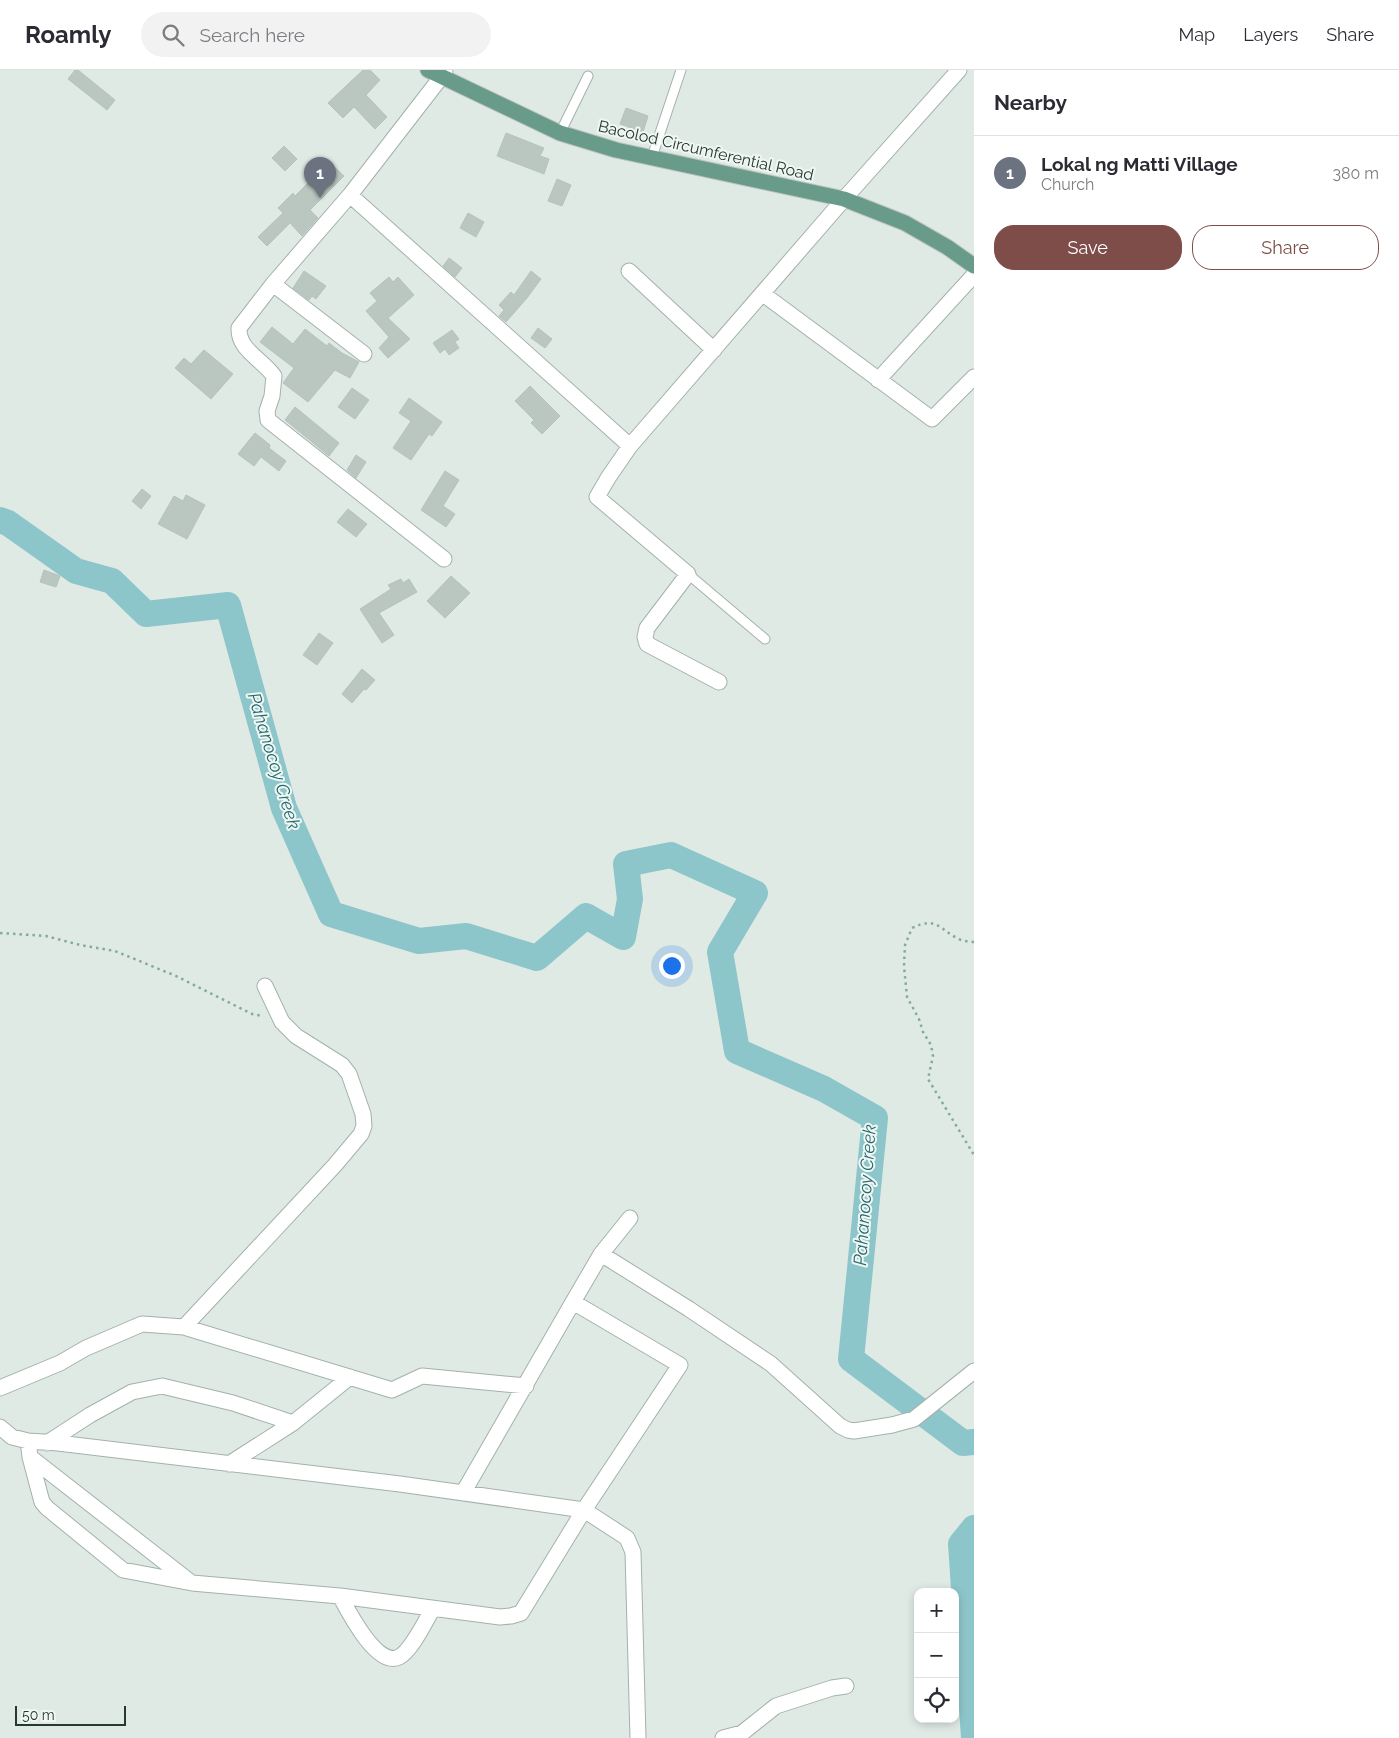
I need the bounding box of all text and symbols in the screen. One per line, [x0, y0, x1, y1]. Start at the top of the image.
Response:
search box [141, 12, 491, 57]
text: Roamly [25, 20, 111, 49]
icon: search [159, 21, 187, 49]
text: Search here [199, 24, 305, 46]
text: Map [1179, 24, 1215, 45]
text: Layers [1243, 24, 1298, 45]
text: Share [1326, 24, 1374, 45]
text: Nearby [994, 90, 1067, 115]
street label: Bacolod Circumferential Road [596, 116, 816, 185]
text: Lokal ng Matti Village [1041, 153, 1238, 175]
pin: 1 [304, 157, 336, 198]
text: 1 [1006, 164, 1014, 183]
text: 380 m [1332, 164, 1379, 183]
text: Church [1041, 175, 1094, 194]
button: Save [994, 225, 1182, 270]
button: Share [1192, 225, 1379, 270]
water label: Pahanocoy Creek [244, 690, 305, 832]
your location [659, 953, 685, 979]
water label: Pahanocoy Creek [849, 1123, 880, 1266]
map controls [914, 1588, 959, 1723]
button: + [914, 1588, 959, 1633]
button: − [914, 1633, 959, 1678]
button: locate [914, 1678, 959, 1723]
scale bar [15, 1703, 126, 1726]
text: 50 m [22, 1707, 55, 1723]

